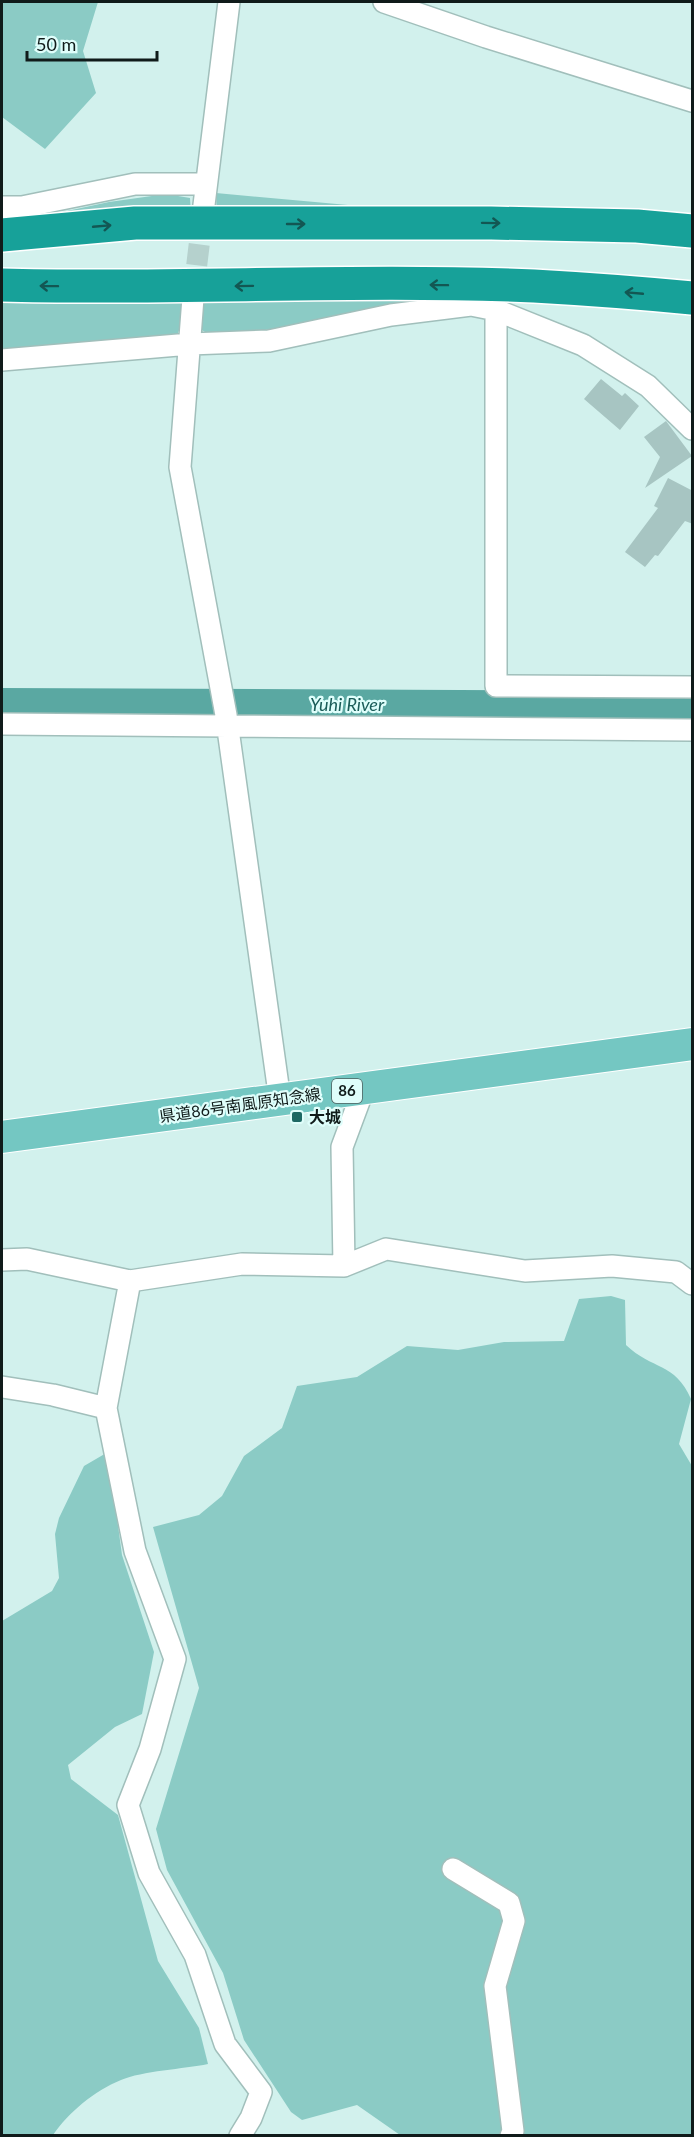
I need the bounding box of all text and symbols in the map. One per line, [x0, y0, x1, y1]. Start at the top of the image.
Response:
scale bar [27, 24, 158, 62]
text: 50 m [36, 33, 76, 55]
one-way arrow [481, 217, 501, 229]
one-way arrow [286, 218, 306, 230]
one-way arrow [91, 220, 111, 231]
one-way arrow [430, 279, 450, 291]
one-way arrow [40, 280, 60, 292]
one-way arrow [235, 280, 255, 292]
one-way arrow [625, 287, 645, 298]
water label: Yuhi River [310, 693, 385, 715]
road number: 86 [332, 1079, 362, 1103]
street label: 県道86号南風原知念線 [158, 1084, 322, 1125]
place label: 大城 [309, 1107, 341, 1126]
marker: 大城 [290, 1110, 304, 1124]

